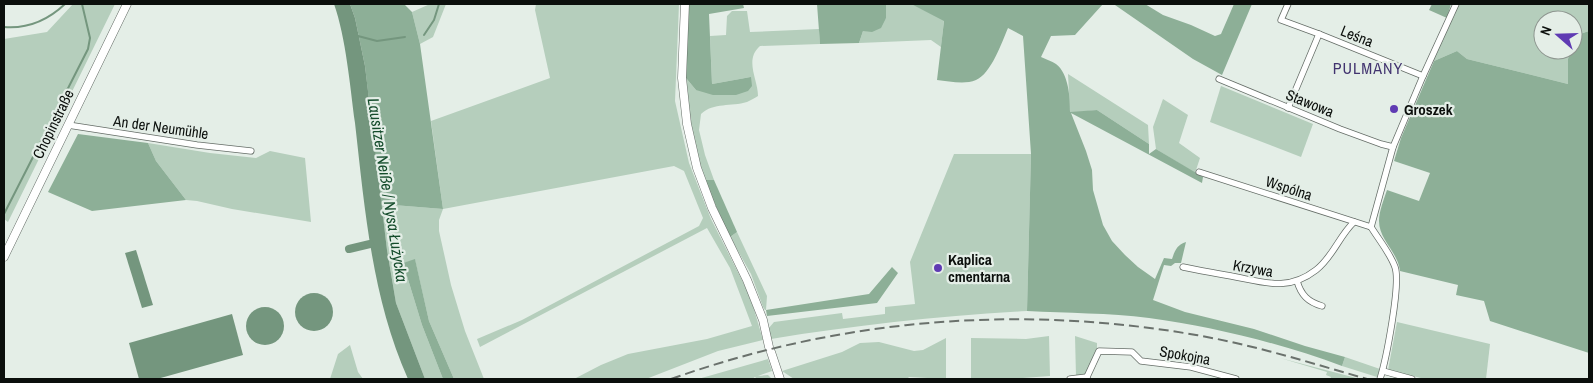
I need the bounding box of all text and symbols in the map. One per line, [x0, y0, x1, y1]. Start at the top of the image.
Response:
north arrow [1533, 10, 1583, 60]
street label: Leśna [1338, 20, 1377, 52]
text: N [1536, 24, 1556, 38]
district label: PULMANY [1333, 57, 1403, 79]
street label: Stawowa [1283, 84, 1337, 122]
street label: Chopinstraße [27, 86, 79, 162]
water label: Lausitzer Neiße / Nysa Łużycka [363, 96, 413, 284]
place label: Groszek [1404, 99, 1453, 120]
marker: Groszek [1388, 103, 1400, 115]
street label: An der Neumühle [111, 110, 210, 144]
street label: Wspólna [1263, 171, 1315, 205]
place label: Kaplica cmentarna [948, 249, 1010, 287]
street label: Krzywa [1231, 254, 1275, 282]
marker: Kaplica cmentarna [932, 262, 944, 274]
street label: Spokojna [1158, 340, 1212, 370]

